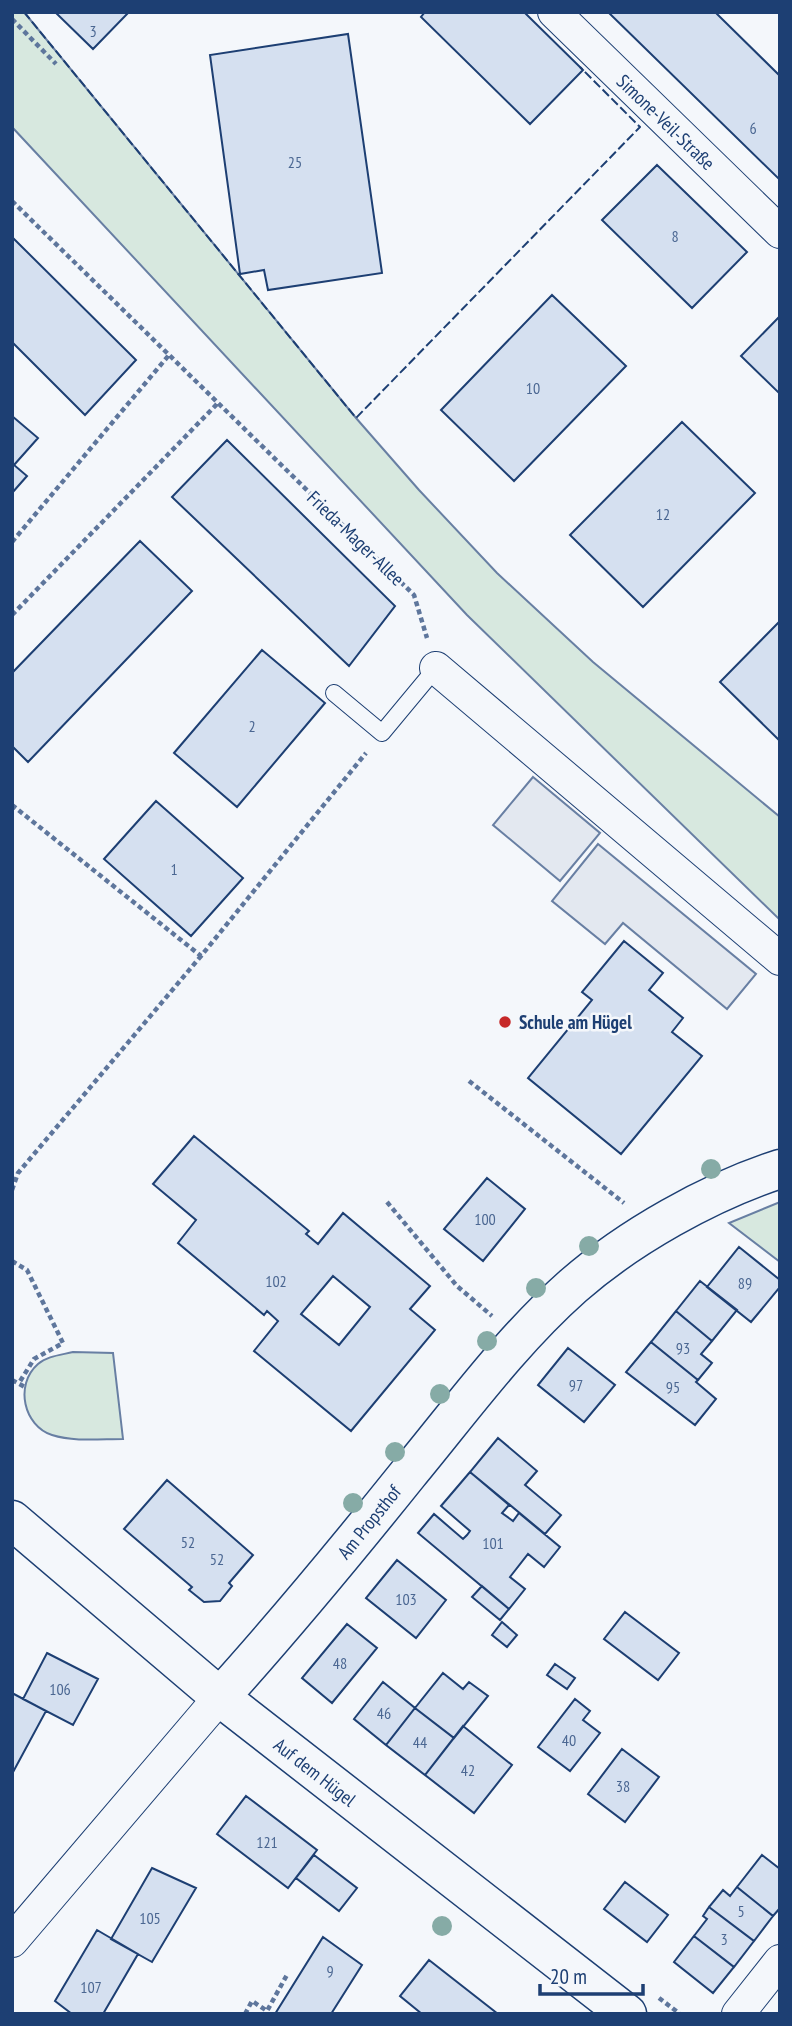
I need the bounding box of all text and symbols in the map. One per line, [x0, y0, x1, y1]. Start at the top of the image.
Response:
house number: 3 [89, 21, 97, 41]
street label: Simone-Veil-Straße [612, 69, 720, 175]
house number: 6 [749, 118, 757, 138]
house number: 25 [288, 152, 302, 172]
house number: 8 [671, 226, 679, 246]
house number: 10 [526, 378, 540, 398]
street label: Frieda-Mager-Allee [302, 486, 410, 591]
house number: 12 [656, 504, 670, 524]
house number: 2 [248, 716, 256, 736]
house number: 1 [170, 859, 178, 879]
place label: Schule am Hügel [519, 1010, 632, 1034]
marker: Schule am Hügel [497, 1014, 513, 1030]
house number: 100 [474, 1209, 496, 1229]
house number: 102 [265, 1271, 287, 1291]
house number: 89 [738, 1273, 752, 1293]
house number: 93 [676, 1338, 690, 1358]
house number: 97 [569, 1375, 583, 1395]
house number: 95 [666, 1377, 680, 1397]
street label: Am Propsthof [332, 1479, 407, 1564]
house number: 52 [181, 1532, 195, 1552]
house number: 101 [482, 1533, 504, 1553]
house number: 52 [210, 1549, 224, 1569]
house number: 103 [395, 1589, 417, 1609]
house number: 48 [333, 1653, 347, 1673]
house number: 106 [49, 1679, 71, 1699]
house number: 46 [377, 1703, 391, 1723]
house number: 40 [562, 1730, 576, 1750]
house number: 44 [413, 1732, 427, 1752]
street label: Auf dem Hügel [269, 1733, 361, 1812]
house number: 42 [461, 1760, 475, 1780]
house number: 38 [616, 1776, 630, 1796]
house number: 121 [256, 1832, 278, 1852]
house number: 5 [737, 1901, 745, 1921]
house number: 105 [139, 1908, 161, 1928]
house number: 3 [720, 1929, 728, 1949]
scale bar [540, 1952, 643, 1996]
house number: 9 [326, 1961, 334, 1981]
text: 20 m [550, 1963, 587, 1990]
house number: 107 [80, 1977, 102, 1997]

